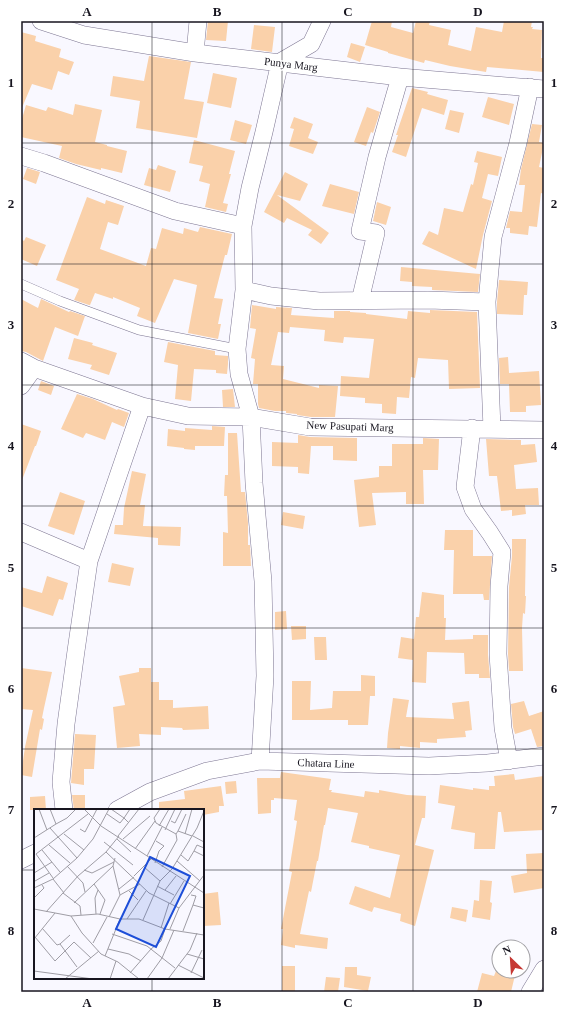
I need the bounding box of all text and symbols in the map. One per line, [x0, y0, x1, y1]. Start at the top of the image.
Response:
text: A [82, 4, 92, 19]
text: B [213, 4, 222, 19]
text: C [343, 4, 353, 19]
text: D [473, 4, 483, 19]
street label: Punya Marg [264, 55, 319, 73]
text: 1 [8, 75, 14, 90]
text: 1 [551, 75, 557, 90]
text: 2 [8, 196, 14, 211]
text: 2 [551, 196, 557, 211]
text: 3 [8, 317, 15, 332]
text: 3 [551, 317, 558, 332]
street label: New Pasupati Marg [306, 418, 394, 434]
text: 4 [8, 438, 15, 453]
text: 4 [551, 438, 558, 453]
text: 5 [8, 560, 15, 575]
text: 5 [551, 560, 558, 575]
text: 6 [8, 681, 15, 696]
text: 6 [551, 681, 558, 696]
street label: Chatara Line [297, 756, 355, 770]
text: 7 [8, 802, 15, 817]
text: 7 [551, 802, 558, 817]
inset map [34, 809, 204, 979]
text: 8 [8, 923, 15, 938]
text: 8 [551, 923, 558, 938]
north arrow [491, 939, 531, 979]
text: N [501, 943, 513, 957]
text: A [82, 995, 92, 1010]
text: B [213, 995, 222, 1010]
text: C [343, 995, 353, 1010]
text: D [473, 995, 483, 1010]

